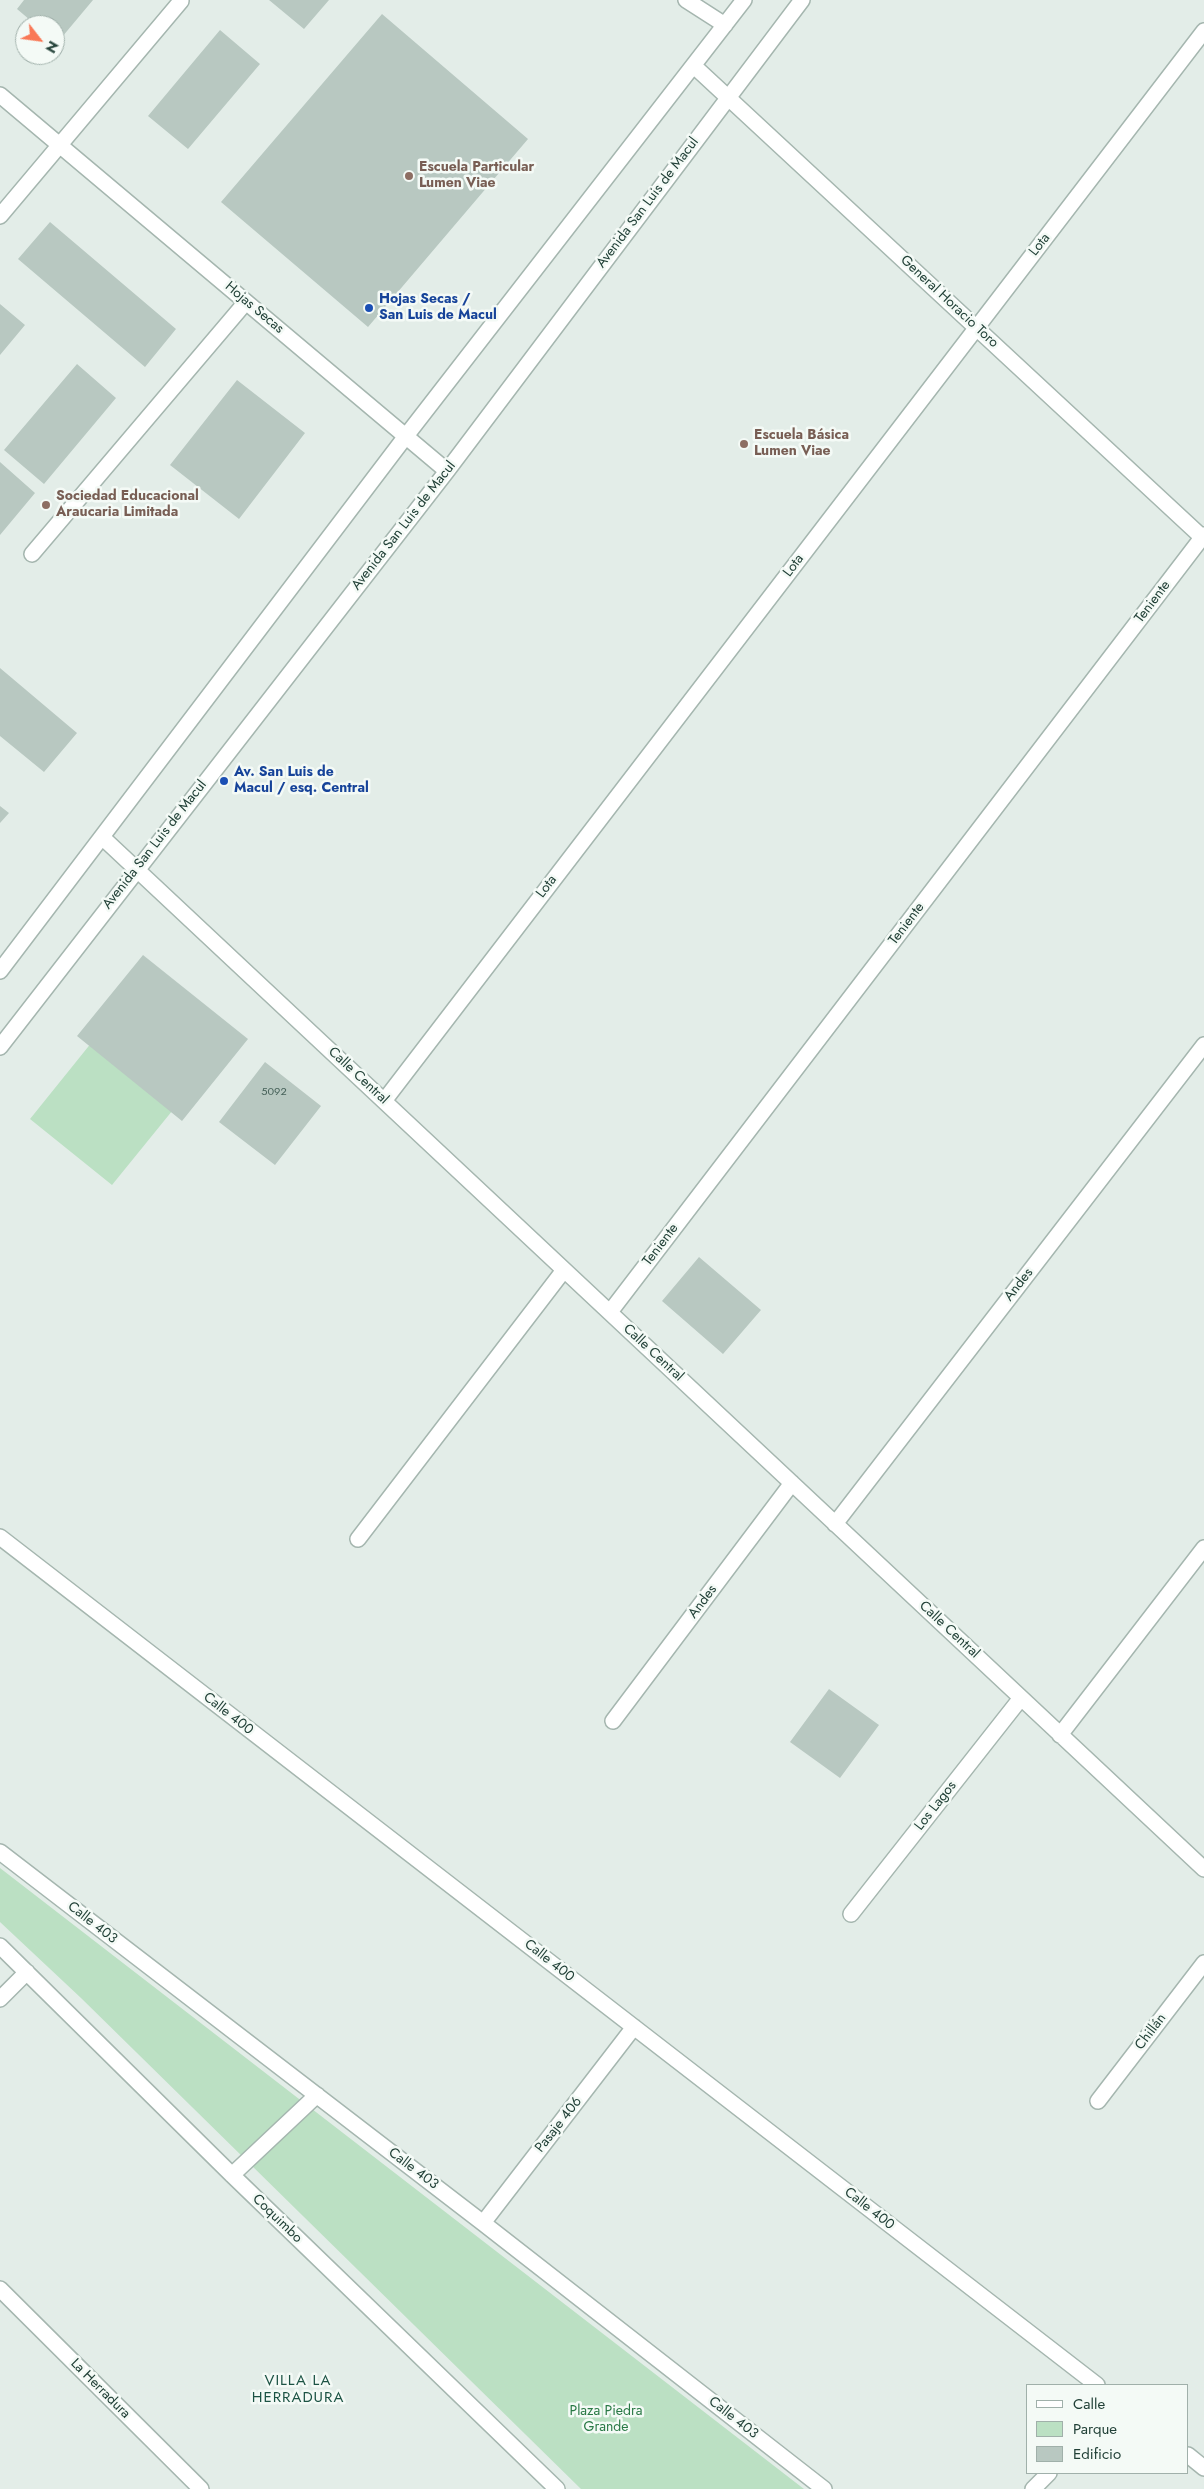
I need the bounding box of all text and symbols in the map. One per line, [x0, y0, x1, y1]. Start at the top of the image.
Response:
north arrow [15, 15, 65, 65]
text: N [41, 37, 64, 57]
street label: Avenida San Luis de Macul [593, 134, 703, 272]
place label: Escuela Particular Lumen Viae [419, 160, 534, 192]
marker: Escuela Particular Lumen Viae [403, 170, 415, 182]
street label: Lota [1026, 230, 1054, 260]
street label: General Horacio Toro [896, 252, 1002, 352]
street label: Hojas Secas [221, 279, 287, 337]
place label: Hojas Secas / San Luis de Macul [379, 292, 497, 324]
marker: Hojas Secas / San Luis de Macul [363, 302, 375, 314]
place label: Escuela Básica Lumen Viae [754, 428, 849, 461]
marker: Escuela Básica Lumen Viae [738, 438, 750, 450]
street label: Avenida San Luis de Macul [348, 458, 460, 594]
place label: Sociedad Educacional Araucaria Limitada [56, 489, 199, 522]
marker: Sociedad Educacional Araucaria Limitada [40, 499, 52, 511]
street label: Lota [780, 551, 808, 581]
street label: Teniente [1132, 578, 1174, 626]
place label: Av. San Luis de Macul / esq. Central [234, 765, 369, 798]
marker: Av. San Luis de Macul / esq. Central [218, 775, 230, 787]
street label: Avenida San Luis de Macul [99, 777, 211, 913]
street label: Lota [533, 872, 561, 902]
street label: Teniente [886, 900, 928, 948]
street label: Calle Central [324, 1044, 392, 1108]
house number: 5092 [261, 1085, 287, 1099]
street label: Teniente [640, 1221, 682, 1269]
street label: Andes [1001, 1265, 1037, 1305]
street label: Calle Central [619, 1321, 687, 1385]
street label: Andes [685, 1582, 721, 1622]
street label: Calle Central [915, 1598, 983, 1662]
street label: Calle 400 [200, 1689, 256, 1739]
street label: Los Lagos [912, 1778, 960, 1834]
street label: Calle 403 [64, 1898, 120, 1948]
street label: Calle 400 [521, 1936, 577, 1986]
street label: Chillán [1132, 2011, 1170, 2053]
street label: Pasaje 406 [532, 2094, 586, 2156]
street label: Calle 403 [385, 2145, 441, 2193]
street label: Calle 400 [841, 2184, 897, 2234]
street label: Coquimbo [249, 2191, 305, 2247]
street label: La Herradura [67, 2356, 133, 2422]
district label: VILLA LA HERRADURA [251, 2372, 345, 2407]
legend [1026, 2384, 1189, 2474]
street label: Calle 403 [705, 2393, 761, 2443]
text: Calle [1073, 2393, 1105, 2415]
park label: Plaza Piedra Grande [569, 2404, 643, 2436]
text: Parque [1073, 2418, 1117, 2440]
text: Edificio [1073, 2443, 1121, 2465]

